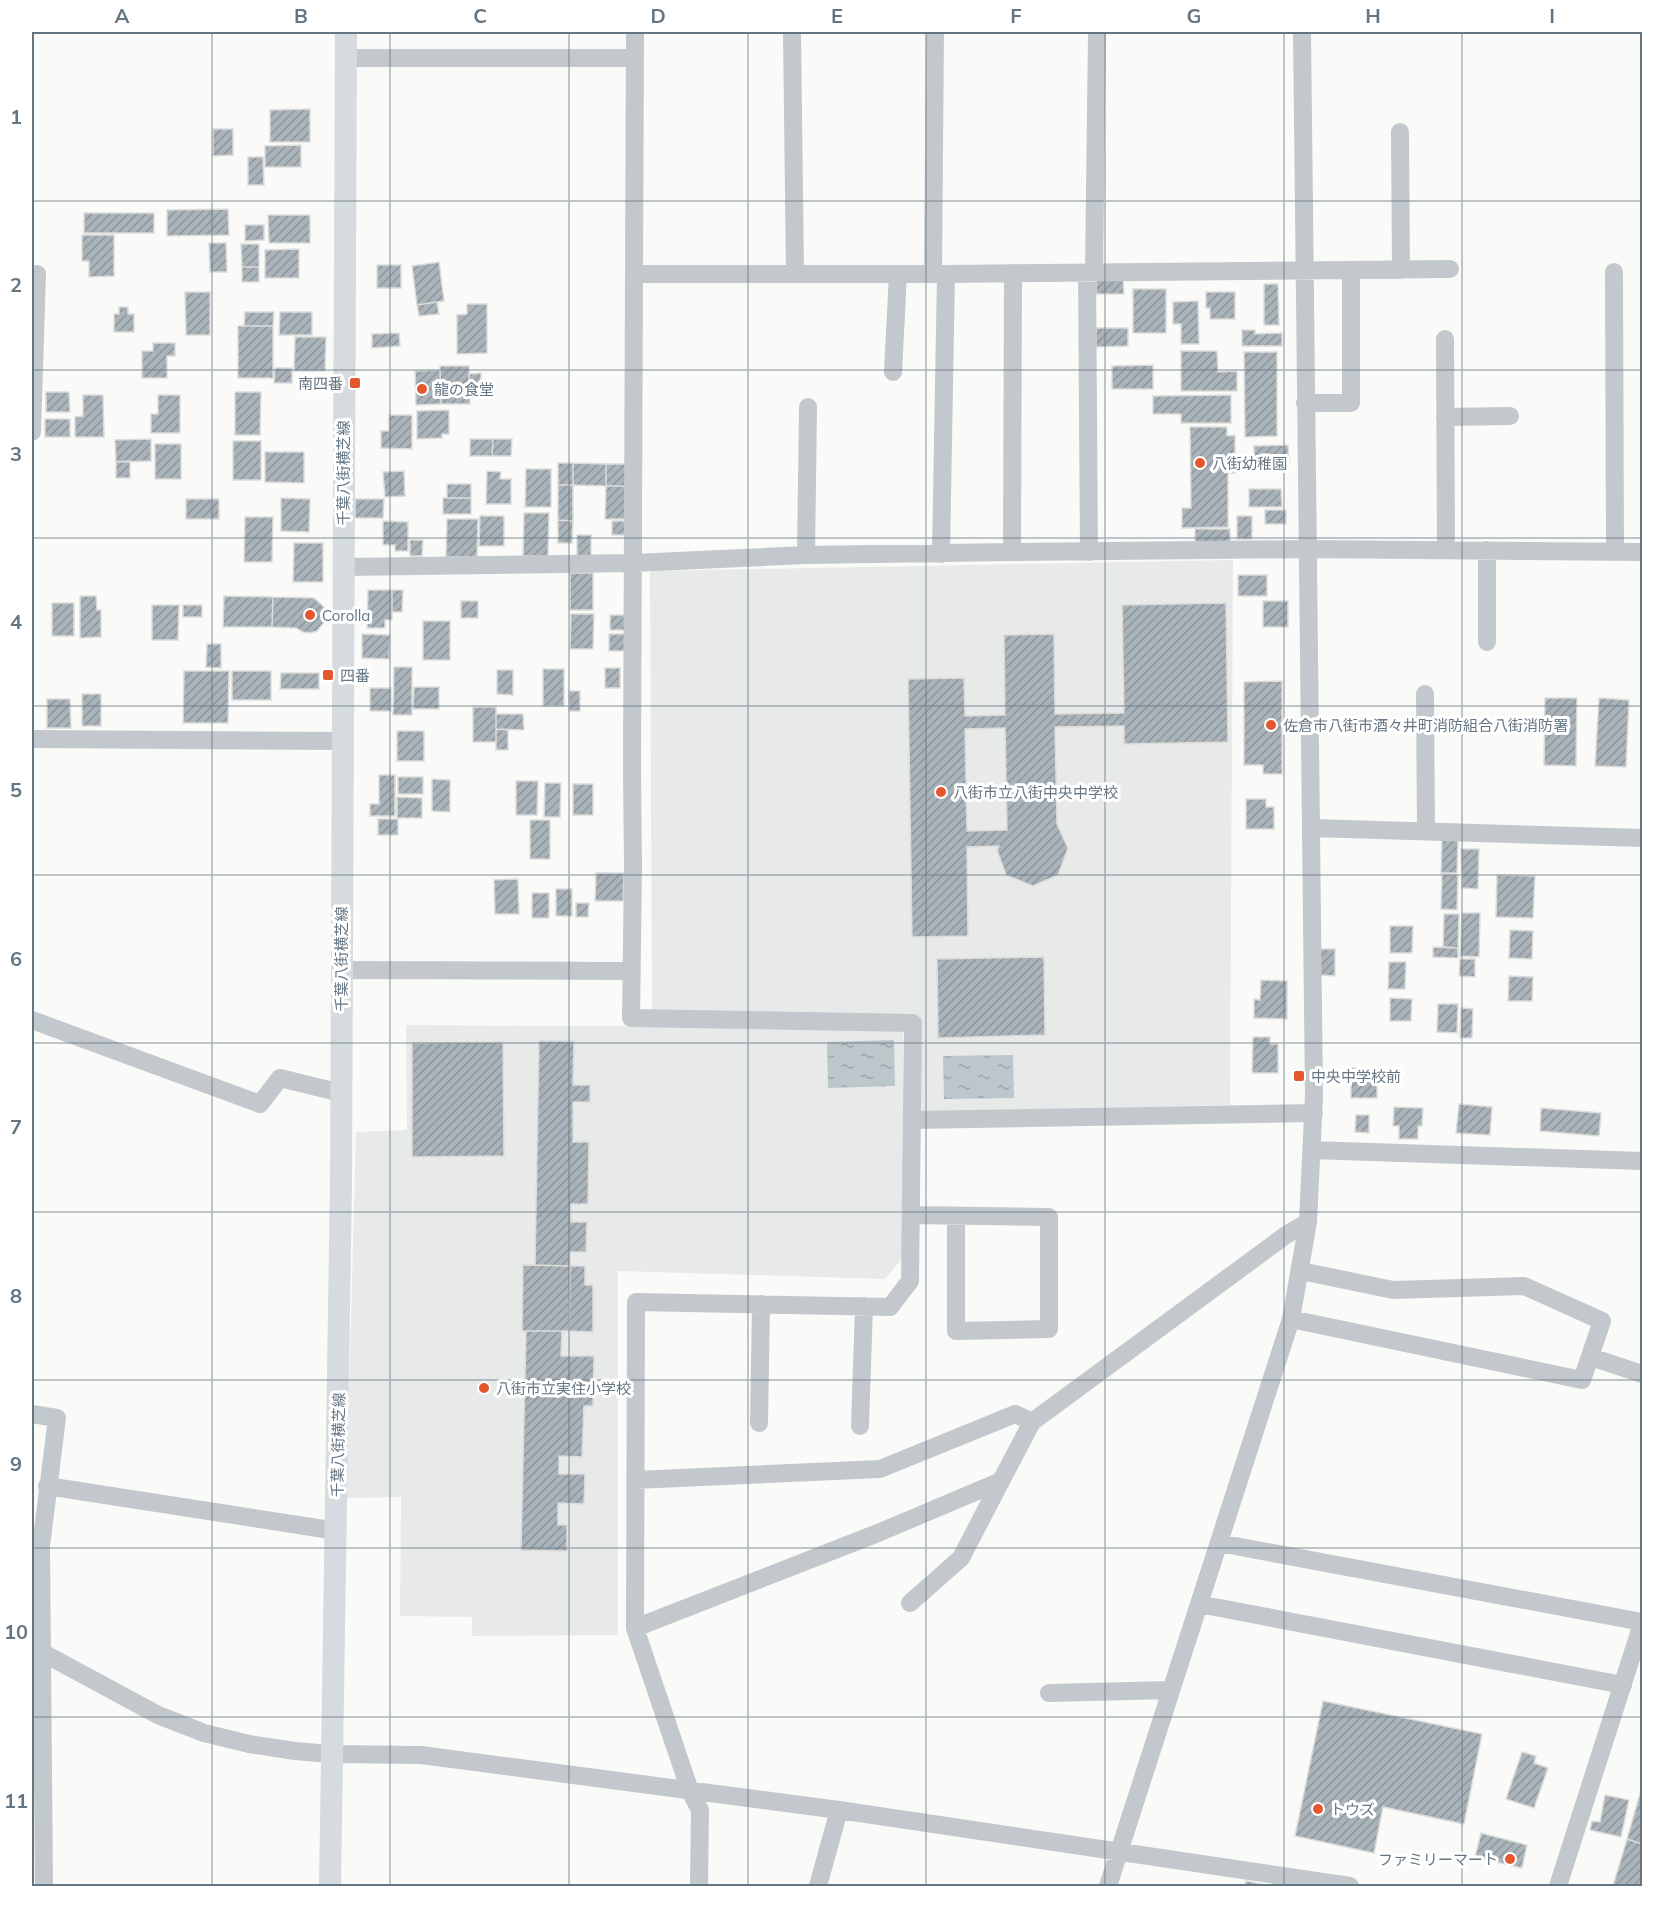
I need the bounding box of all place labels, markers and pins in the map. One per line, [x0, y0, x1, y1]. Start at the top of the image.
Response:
place label: 南四番 [298, 374, 343, 393]
marker: 南四番 [348, 376, 362, 390]
place label: 龍の食堂 [434, 380, 494, 399]
marker: 龍の食堂 [415, 382, 429, 396]
place label: 八街幼稚園 [1212, 454, 1287, 473]
marker: 八街幼稚園 [1193, 456, 1207, 470]
place label: Corolla [322, 606, 370, 625]
marker: Corolla [303, 608, 317, 622]
place label: 四番 [340, 666, 370, 685]
marker: 四番 [321, 668, 335, 682]
place label: 佐倉市八街市酒々井町消防組合八街消防署 [1283, 716, 1568, 735]
marker: 佐倉市八街市酒々井町消防組合八街消防署 [1264, 718, 1278, 732]
place label: 八街市立八街中央中学校 [953, 783, 1118, 802]
marker: 八街市立八街中央中学校 [934, 785, 948, 799]
place label: 中央中学校前 [1311, 1067, 1401, 1086]
marker: 中央中学校前 [1292, 1069, 1306, 1083]
place label: 八街市立実住小学校 [496, 1379, 631, 1398]
marker: 八街市立実住小学校 [477, 1381, 491, 1395]
place label: トウズ [1330, 1800, 1375, 1819]
marker: トウズ [1311, 1802, 1325, 1816]
place label: ファミリーマート [1378, 1850, 1498, 1869]
marker: ファミリーマート [1503, 1852, 1517, 1866]

